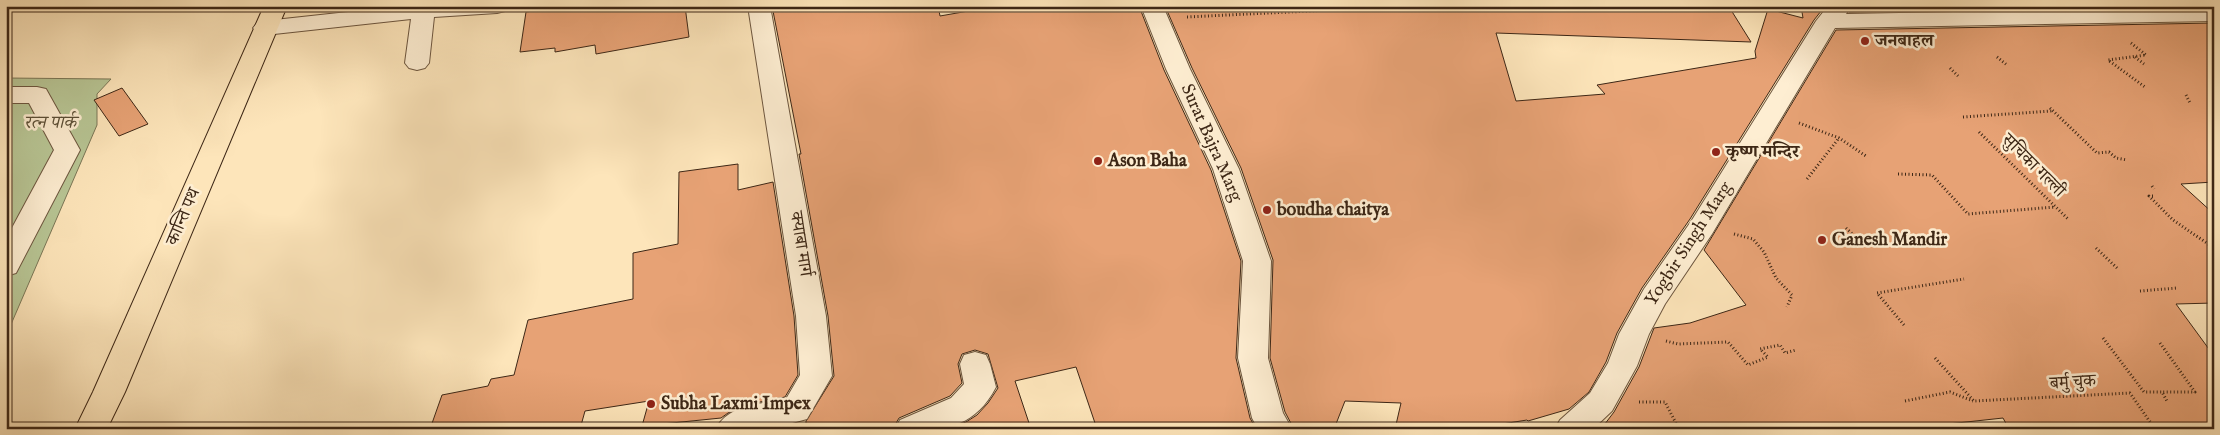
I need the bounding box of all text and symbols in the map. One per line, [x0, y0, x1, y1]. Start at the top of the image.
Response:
place label: जनबाहल [1873, 30, 1935, 53]
marker: जनबाहल [1859, 35, 1871, 47]
street label: Surat Bajra Marg [1175, 81, 1247, 206]
park label: रत्न पार्क [24, 111, 80, 135]
street label: सुचिका गल्ली [1995, 128, 2071, 204]
place label: कृष्ण मन्दिर [1724, 141, 1801, 164]
marker: कृष्ण मन्दिर [1710, 146, 1722, 158]
place label: Ason Baha [1107, 150, 1188, 173]
marker: Ason Baha [1092, 155, 1104, 167]
street label: Yogbir Singh Marg [1640, 177, 1738, 310]
street label: कान्ति पथ [161, 183, 207, 250]
place label: boudha chaitya [1276, 199, 1390, 222]
marker: boudha chaitya [1261, 204, 1273, 216]
street label: क्याबा मार्ग [783, 209, 817, 280]
place label: Ganesh Mandir [1832, 229, 1947, 252]
marker: Ganesh Mandir [1816, 234, 1828, 246]
street label: बर्मु चुक [2048, 370, 2098, 396]
place label: Subha Laxmi Impex [661, 393, 811, 416]
marker: Subha Laxmi Impex [645, 398, 657, 410]

